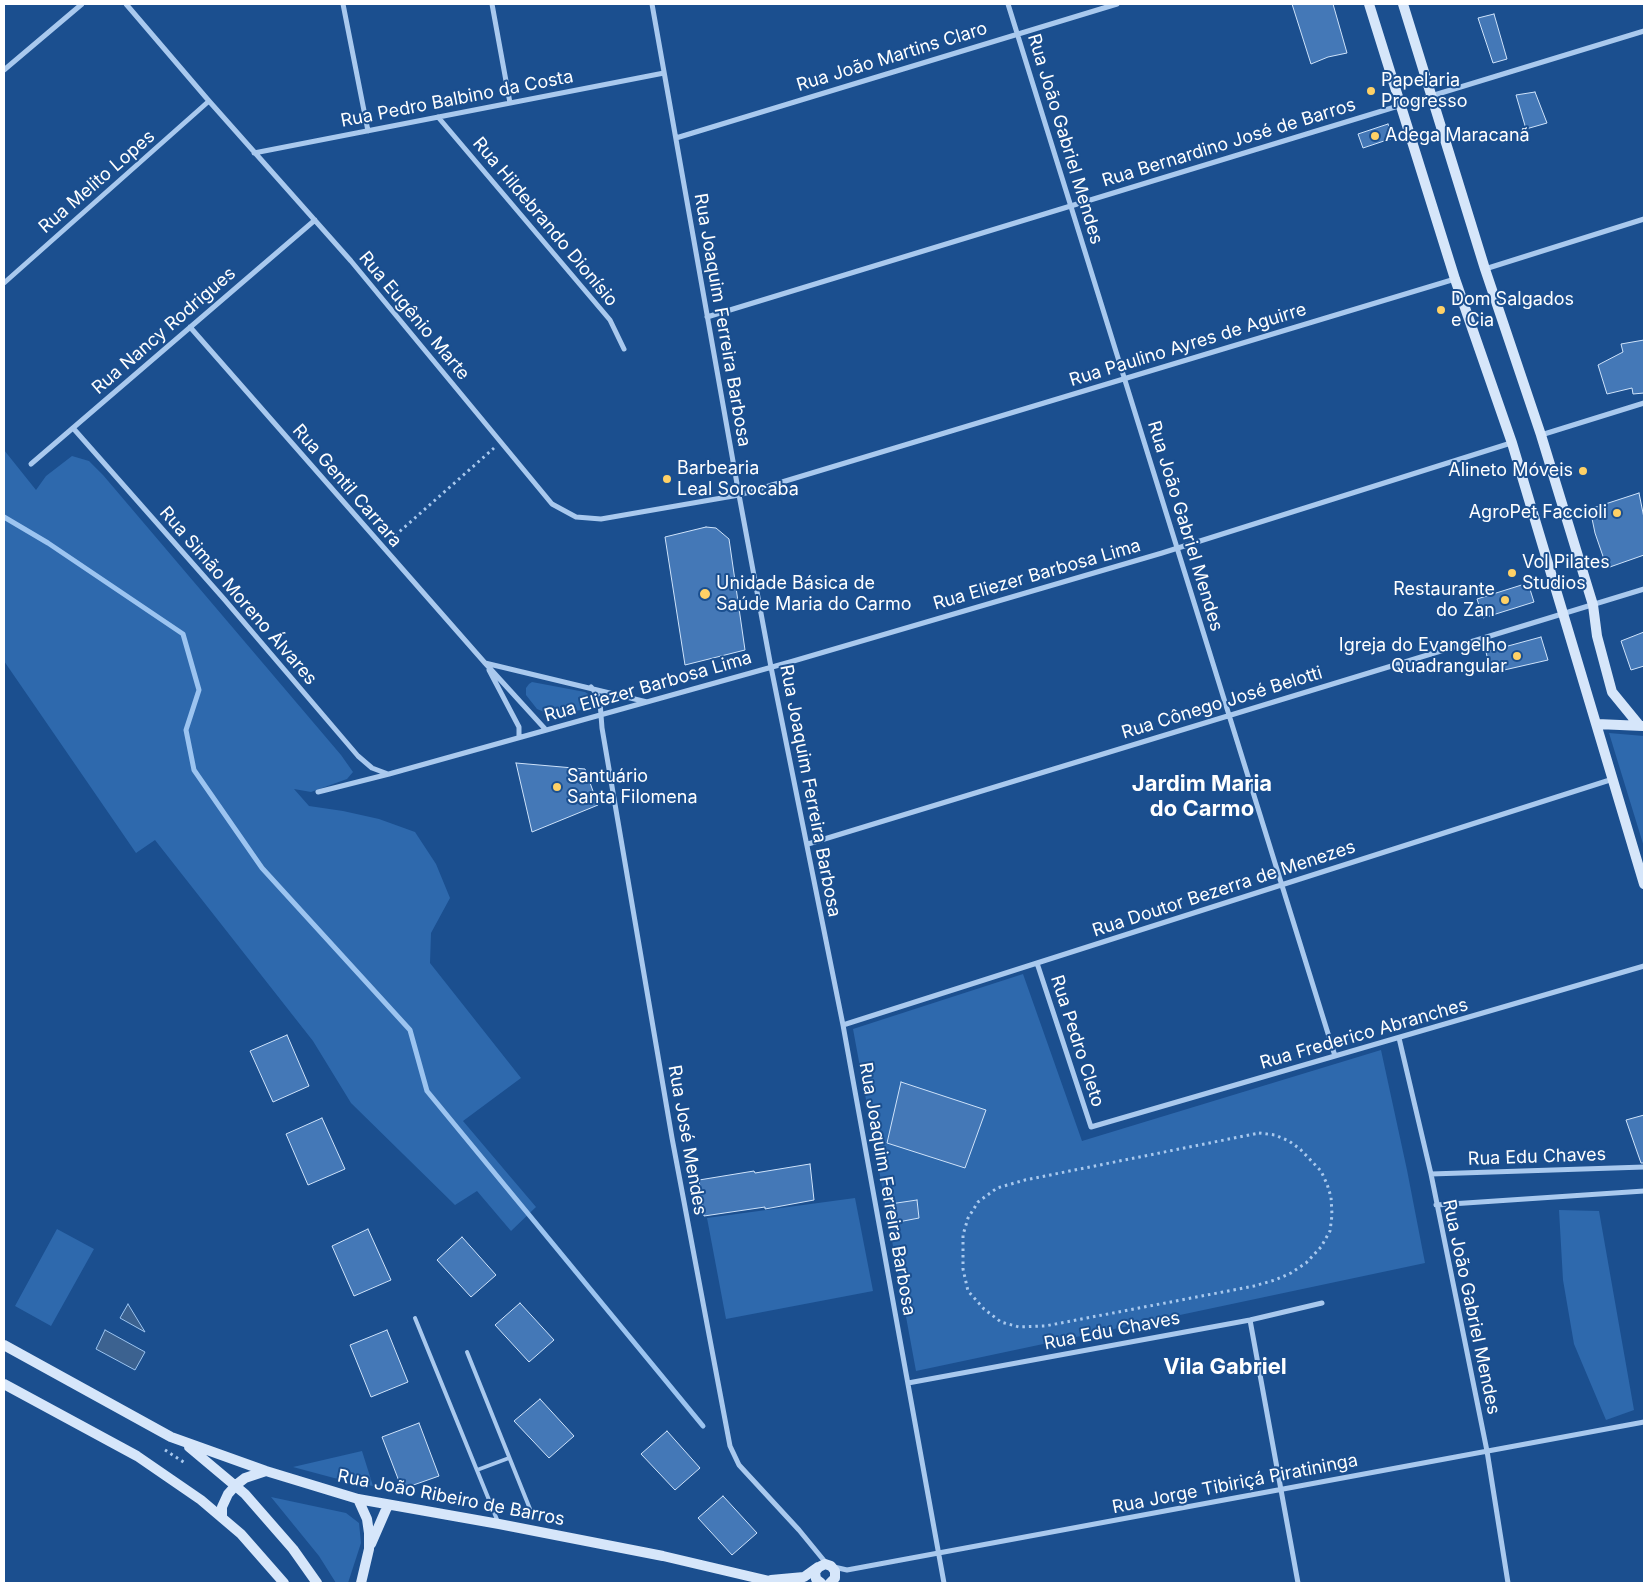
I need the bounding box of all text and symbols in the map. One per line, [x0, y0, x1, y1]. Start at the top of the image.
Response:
street label: Rua João Martins Claro [794, 18, 990, 96]
street label: Rua João Gabriel Mendes [1023, 31, 1107, 247]
street label: Rua Pedro Balbino da Costa [339, 66, 575, 132]
place label: Papelaria Progresso [1381, 70, 1468, 112]
marker: Papelaria Progresso [1365, 85, 1377, 97]
street label: Rua Bernardino José de Barros [1099, 94, 1359, 192]
place label: Adega Maracanã [1385, 125, 1530, 147]
street label: Rua Melito Lopes [35, 126, 159, 238]
marker: Adega Maracanã [1369, 130, 1381, 142]
street label: Rua Hildebrando Dionísio [468, 133, 622, 311]
street label: Rua Joaquim Ferreira Barbosa [689, 192, 755, 448]
street label: Rua Eugênio Marte [354, 247, 474, 385]
street label: Rua Nancy Rodrigues [88, 263, 240, 399]
place label: Dom Salgados e Cia [1451, 289, 1574, 332]
street label: Rua Paulino Ayres de Aguirre [1067, 299, 1309, 391]
marker: Dom Salgados e Cia [1435, 304, 1447, 316]
street label: Rua João Gabriel Mendes [1143, 418, 1227, 634]
street label: Rua Gentil Carrara [288, 420, 406, 552]
place label: Barbearia Leal Sorocaba [677, 458, 799, 500]
place label: Alineto Móveis [1448, 460, 1573, 482]
marker: Alineto Móveis [1577, 465, 1589, 477]
marker: Barbearia Leal Sorocaba [661, 473, 673, 485]
street label: Rua Simão Moreno Álvares [155, 502, 321, 690]
place label: AgroPet Faccioli [1469, 502, 1607, 524]
marker: AgroPet Faccioli [1611, 507, 1623, 519]
street label: Rua Eliezer Barbosa Lima [931, 535, 1143, 615]
place label: Vol Pilates Studios [1522, 552, 1610, 594]
marker: Vol Pilates Studios [1506, 567, 1518, 579]
place label: Unidade Básica de Saúde Maria do Carmo [716, 573, 912, 616]
place label: Restaurante do Zan [1393, 579, 1495, 622]
marker: Unidade Básica de Saúde Maria do Carmo [698, 587, 712, 601]
marker: Restaurante do Zan [1499, 594, 1511, 606]
place label: Igreja do Evangelho Quadrangular [1339, 635, 1507, 678]
street label: Rua Eliezer Barbosa Lima [542, 647, 754, 727]
marker: Igreja do Evangelho Quadrangular [1511, 650, 1523, 662]
street label: Rua Cônego José Belotti [1119, 662, 1325, 744]
street label: Rua Joaquim Ferreira Barbosa [775, 663, 845, 919]
place label: Santuário Santa Filomena [567, 766, 698, 809]
district label: Jardim Maria do Carmo [1132, 771, 1272, 822]
marker: Santuário Santa Filomena [551, 781, 563, 793]
street label: Rua Doutor Bezerra de Menezes [1090, 836, 1358, 942]
street label: Rua Pedro Cleto [1046, 972, 1108, 1110]
street label: Rua Frederico Abranches [1257, 994, 1471, 1074]
street label: Rua Joaquim Ferreira Barbosa [854, 1061, 920, 1317]
street label: Rua José Mendes [663, 1063, 711, 1217]
street label: Rua Edu Chaves [1467, 1144, 1607, 1170]
street label: Rua João Gabriel Mendes [1438, 1198, 1504, 1416]
street label: Rua Edu Chaves [1042, 1307, 1182, 1355]
district label: Vila Gabriel [1163, 1354, 1287, 1380]
street label: Rua Jorge Tibiriçá Piratininga [1110, 1450, 1360, 1518]
street label: Rua João Ribeiro de Barros [336, 1465, 566, 1531]

